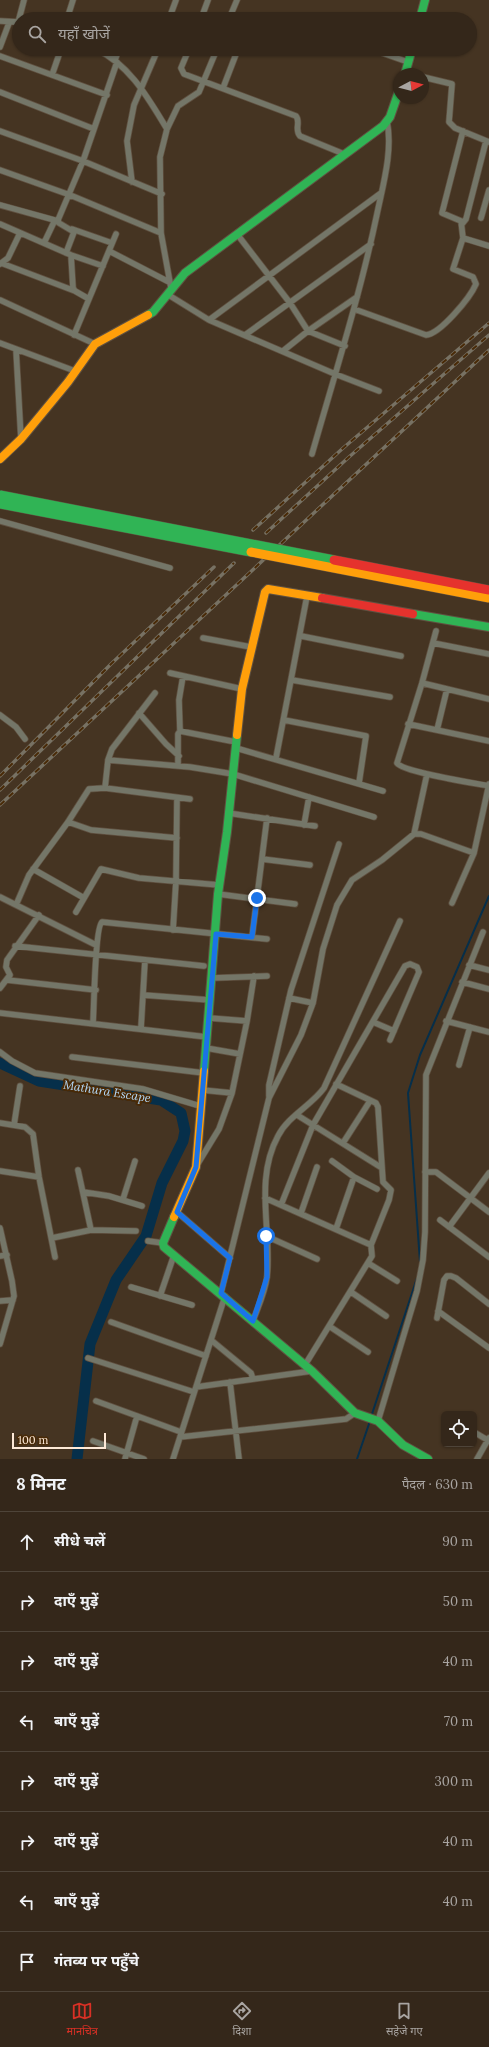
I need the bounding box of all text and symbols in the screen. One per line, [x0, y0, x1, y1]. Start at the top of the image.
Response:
search box [12, 12, 477, 56]
icon: search [26, 23, 48, 45]
text: यहाँ खोजें [58, 24, 110, 43]
north arrow [393, 68, 429, 104]
route end [248, 889, 266, 907]
water label: Mathura Escape [62, 1077, 152, 1105]
route start [257, 1227, 275, 1245]
map controls [441, 1411, 477, 1447]
button: locate [441, 1411, 477, 1447]
scale bar [12, 1431, 106, 1450]
text: 100 m [18, 1433, 48, 1447]
text: 8 मिनट [16, 1473, 66, 1495]
text: पैदल · 630 m [402, 1476, 473, 1493]
icon: ahead [16, 1531, 38, 1553]
text: सीधे चलें [54, 1531, 105, 1550]
text: 90 m [442, 1533, 473, 1550]
icon: right [16, 1591, 38, 1613]
text: दाएँ मुड़ें [54, 1591, 98, 1610]
text: 50 m [443, 1593, 473, 1610]
icon: right [16, 1651, 38, 1673]
text: दाएँ मुड़ें [54, 1651, 98, 1670]
text: 40 m [443, 1653, 473, 1670]
icon: left [16, 1711, 38, 1733]
text: बाएँ मुड़ें [54, 1711, 99, 1730]
text: 70 m [444, 1713, 473, 1730]
icon: right [16, 1771, 38, 1793]
text: दाएँ मुड़ें [54, 1771, 98, 1790]
text: 300 m [435, 1773, 473, 1790]
icon: right [16, 1831, 38, 1853]
text: दाएँ मुड़ें [54, 1831, 98, 1850]
text: 40 m [443, 1833, 473, 1850]
icon: left [16, 1891, 38, 1913]
text: बाएँ मुड़ें [54, 1891, 99, 1910]
text: 40 m [443, 1893, 473, 1910]
icon: arrive [16, 1951, 38, 1973]
text: गंतव्य पर पहुँचे [54, 1951, 139, 1970]
tab: मानचित्र [66, 2000, 98, 2039]
tab: दिशा [231, 2000, 253, 2039]
tab: सहेजे गए [386, 2000, 422, 2039]

